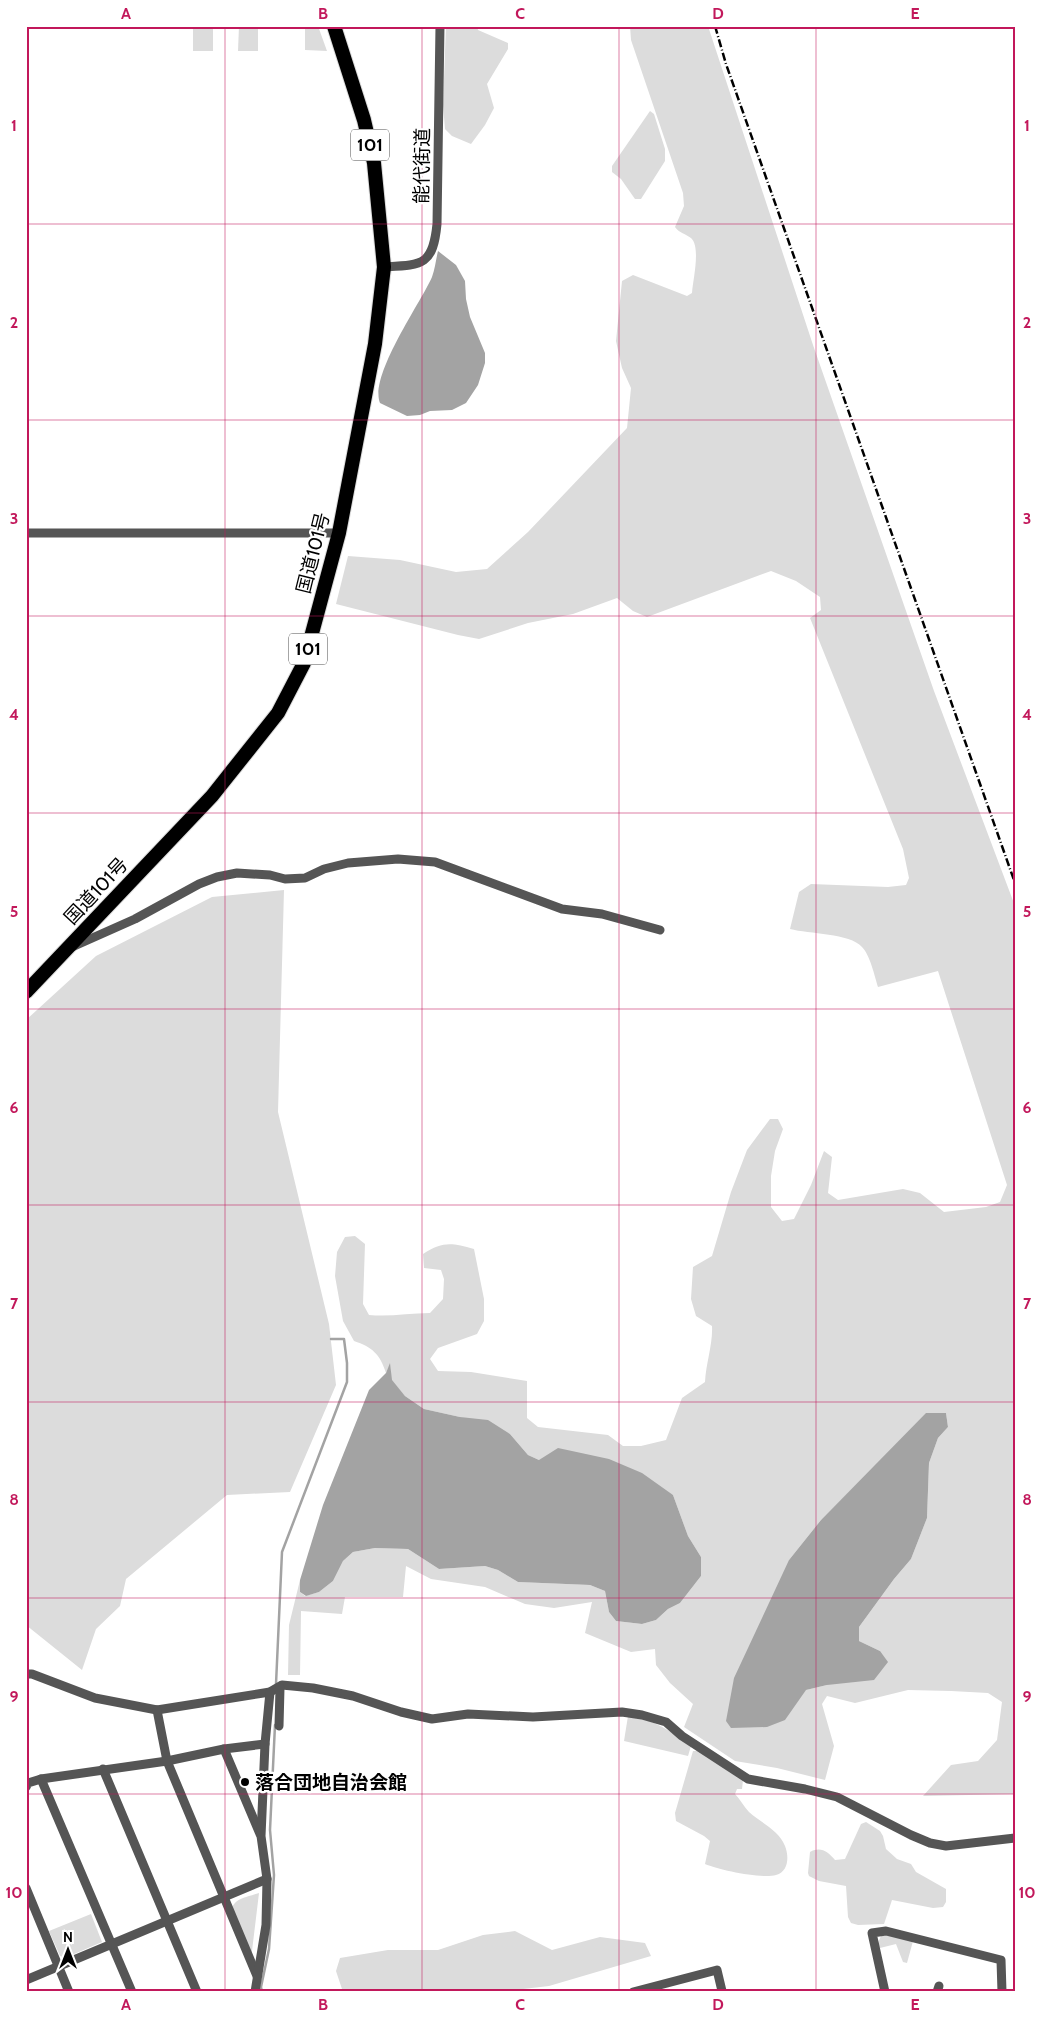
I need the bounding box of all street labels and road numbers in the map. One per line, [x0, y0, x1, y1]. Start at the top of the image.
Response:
street label: 能代街道 [410, 128, 434, 204]
road number: 101 [351, 130, 389, 160]
street label: 国道101号 [292, 510, 334, 596]
road number: 101 [289, 634, 327, 664]
street label: 国道101号 [59, 853, 133, 929]

